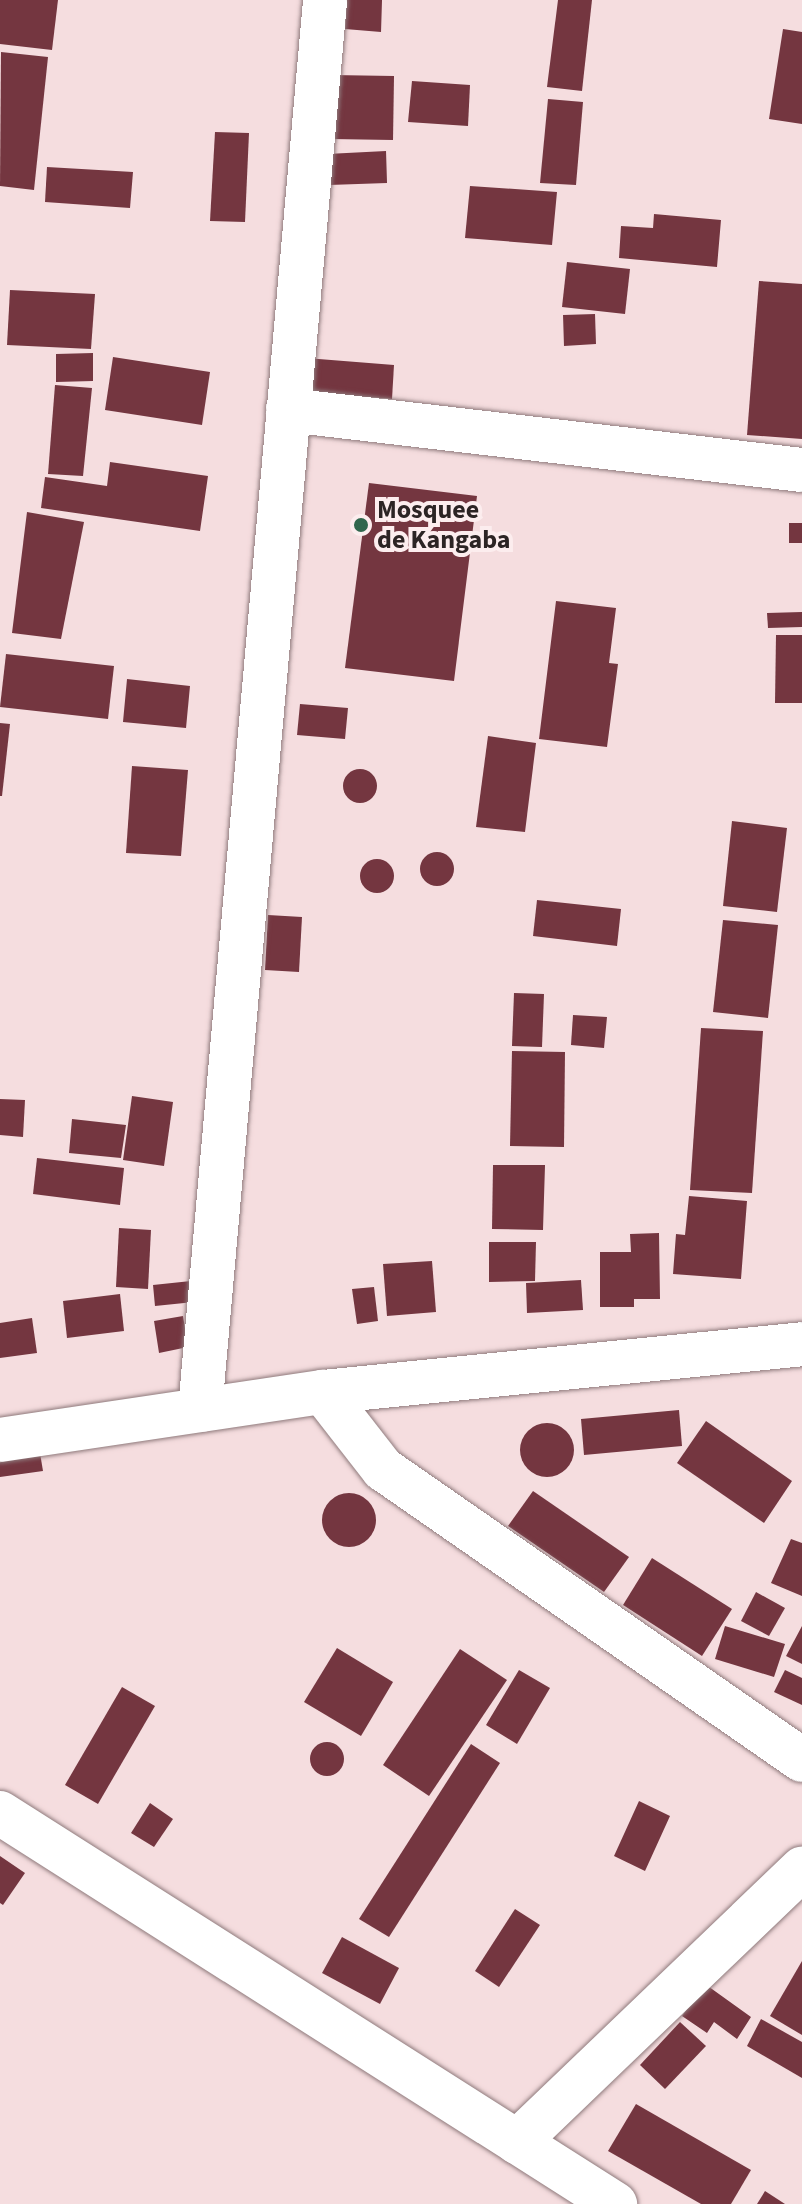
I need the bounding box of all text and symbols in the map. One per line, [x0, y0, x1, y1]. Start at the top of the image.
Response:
place label: Mosquee de Kangaba [377, 494, 511, 556]
marker: Mosquee de Kangaba [352, 516, 370, 534]

